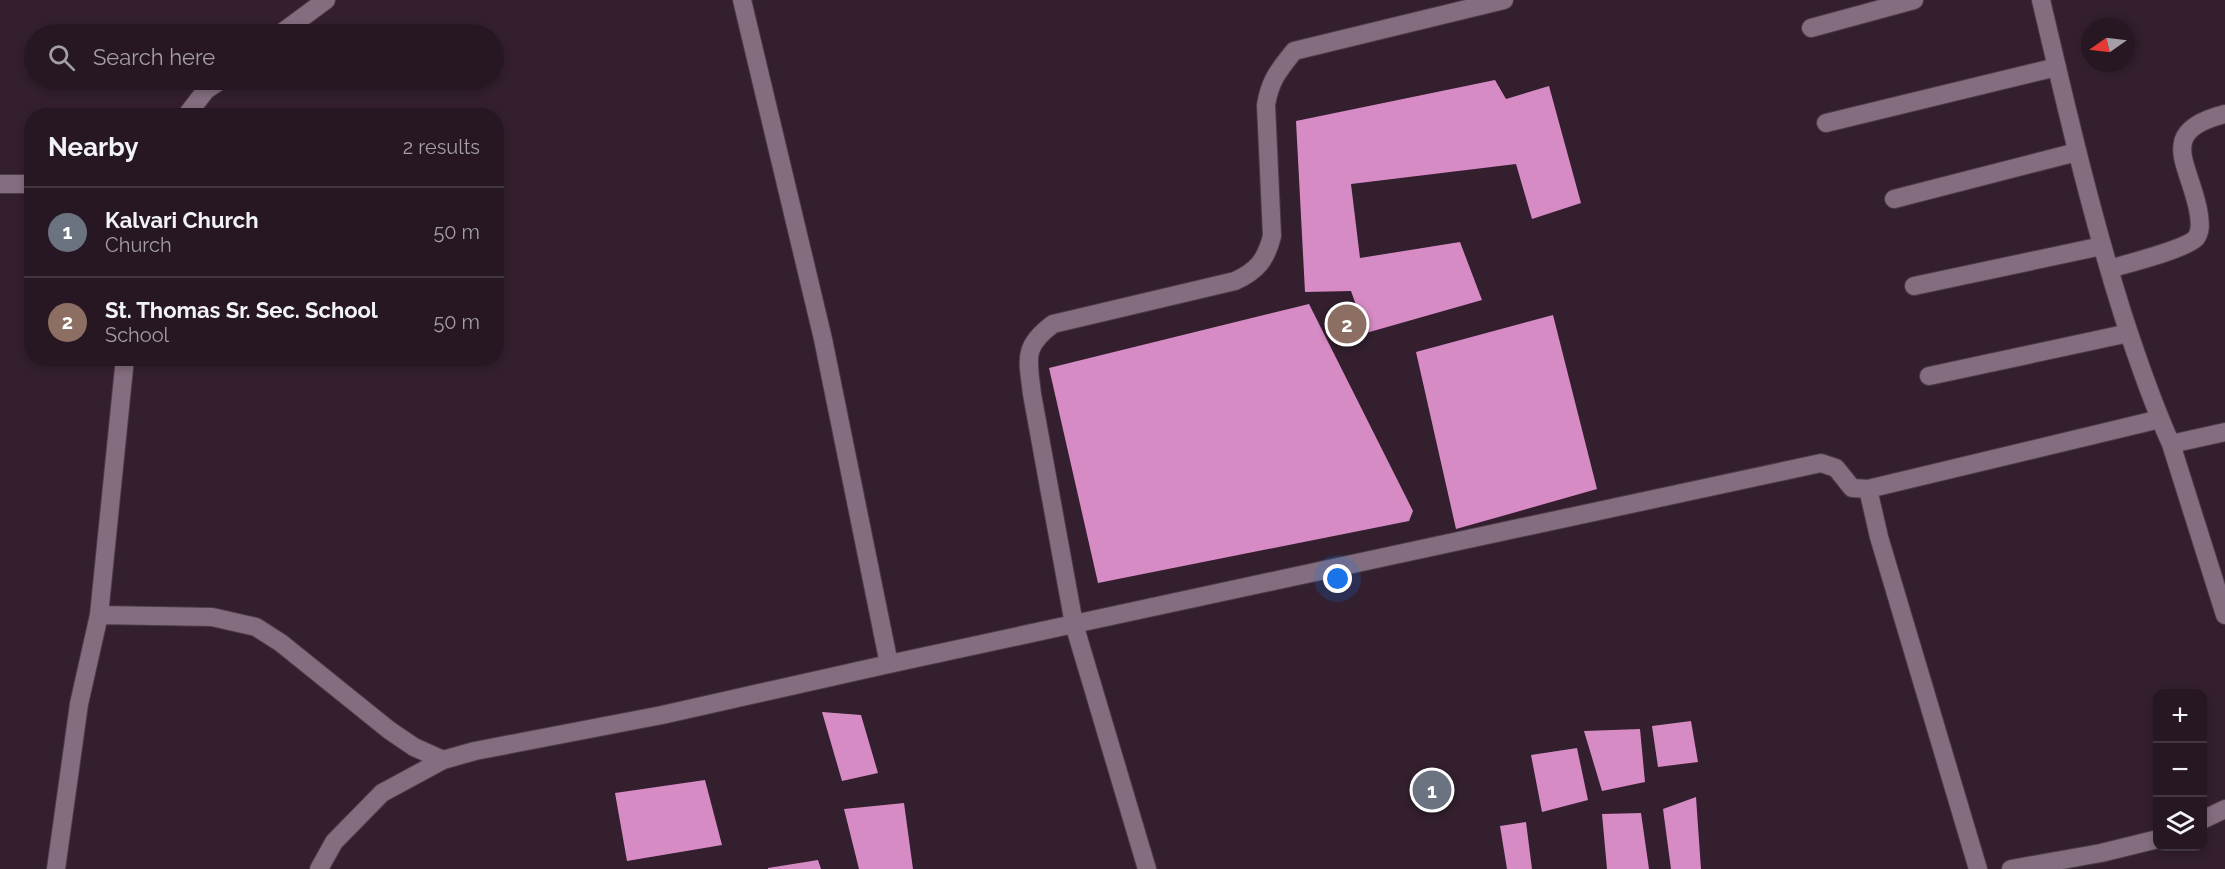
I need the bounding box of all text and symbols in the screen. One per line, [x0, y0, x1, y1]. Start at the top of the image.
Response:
north arrow [2081, 18, 2135, 72]
search box [24, 24, 504, 90]
icon: search [45, 41, 78, 74]
text: Search here [93, 44, 215, 70]
text: Nearby [48, 132, 138, 162]
text: 2 results [403, 135, 480, 159]
text: Kalvari Church [105, 207, 259, 233]
text: 1 [63, 220, 72, 244]
text: 50 m [433, 220, 480, 244]
text: Church [105, 233, 172, 257]
text: St. Thomas Sr. Sec. School [105, 297, 378, 323]
pin: 2 [1328, 302, 1366, 346]
text: 2 [62, 310, 73, 334]
text: 50 m [433, 310, 480, 334]
text: School [105, 323, 169, 347]
your location [1323, 564, 1352, 593]
map controls [2153, 689, 2207, 851]
button: + [2153, 689, 2207, 743]
button: − [2153, 743, 2207, 797]
pin: 1 [1412, 768, 1452, 812]
button: layers [2153, 797, 2207, 851]

